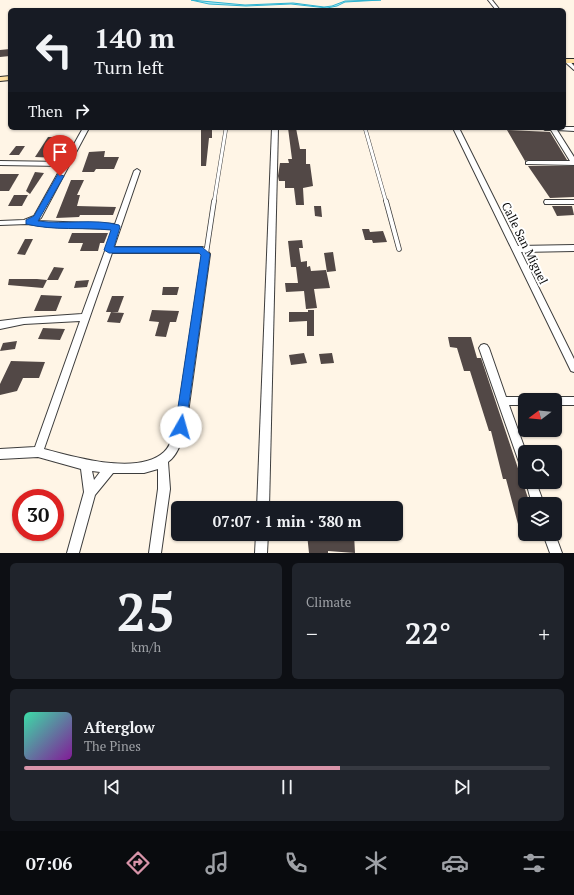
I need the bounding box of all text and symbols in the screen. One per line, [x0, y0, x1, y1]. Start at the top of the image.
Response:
text: 140 m [94, 19, 175, 56]
icon: left [28, 24, 80, 76]
text: Turn left [94, 55, 164, 79]
icon: right [71, 100, 93, 122]
text: Then [28, 101, 63, 121]
pin [43, 135, 77, 176]
icon: arrive [49, 141, 71, 163]
street label: Calle San Miguel [499, 200, 551, 287]
north arrow [518, 393, 562, 437]
map controls [518, 393, 562, 541]
position arrow [160, 406, 202, 448]
button: search [518, 445, 562, 489]
speed limit sign: 30 [12, 489, 64, 541]
button: layers [518, 497, 562, 541]
text: 07:07 · 1 min · 380 m [213, 511, 361, 531]
text: 25 [117, 577, 175, 646]
text: Climate [306, 593, 351, 611]
text: 22° [405, 613, 451, 653]
text: − [306, 619, 318, 648]
text: + [538, 619, 550, 648]
text: km/h [131, 638, 161, 656]
text: Afterglow [84, 717, 155, 737]
text: The Pines [84, 737, 141, 755]
icon: previous [101, 776, 123, 798]
icon: pause [276, 776, 298, 798]
icon: next [451, 776, 473, 798]
icon: directions [124, 849, 152, 877]
icon: music [203, 849, 231, 877]
icon: phone [282, 849, 310, 877]
icon: climate [362, 849, 390, 877]
icon: car [441, 849, 469, 877]
icon: filters [520, 849, 548, 877]
text: 07:06 [26, 851, 73, 875]

